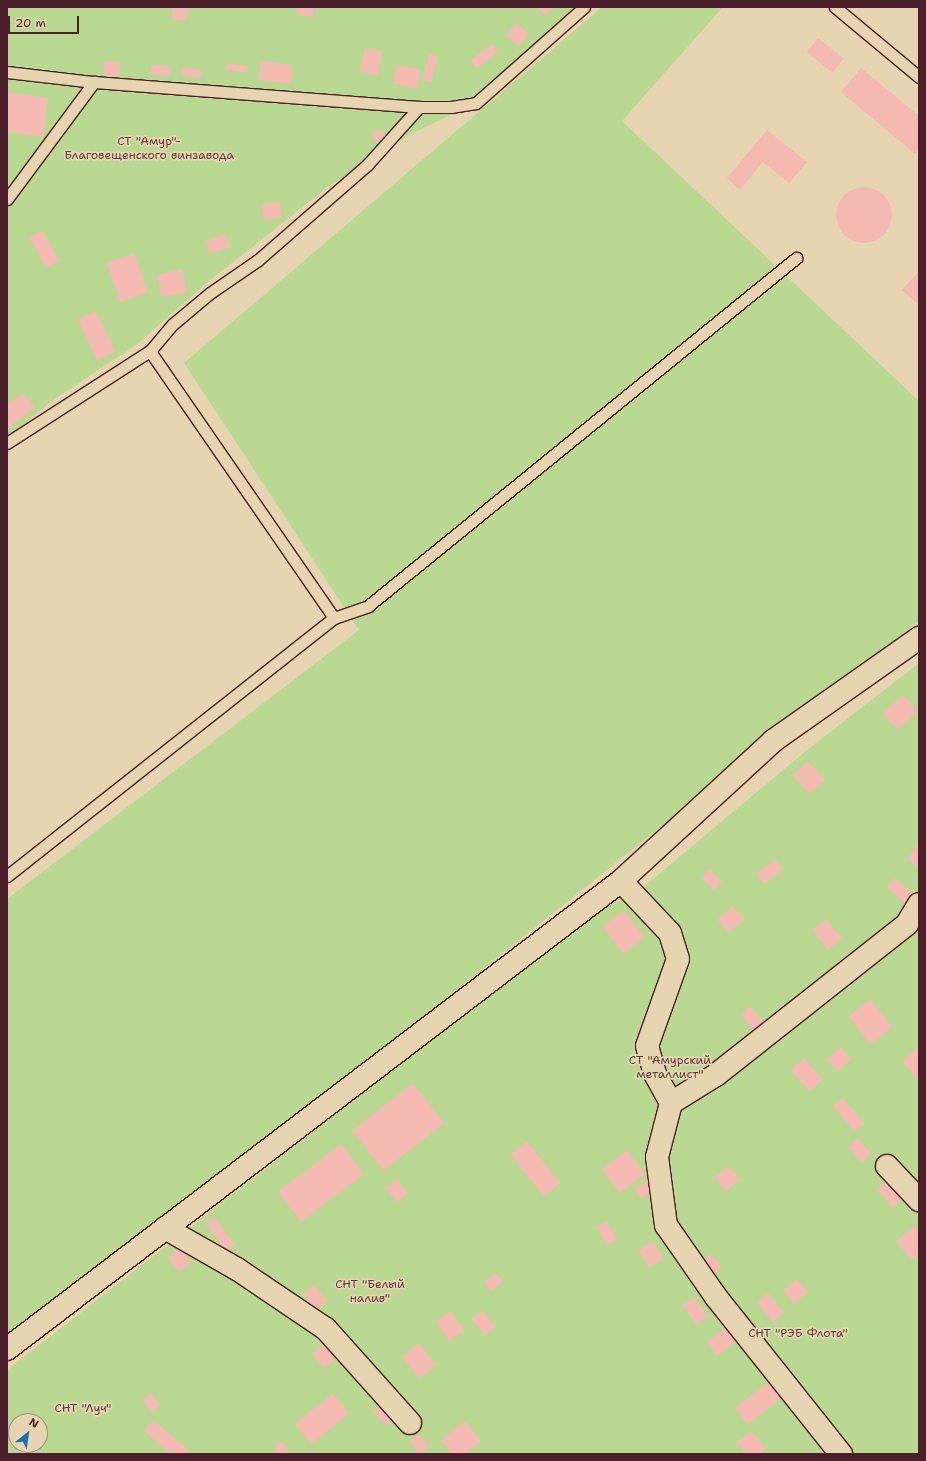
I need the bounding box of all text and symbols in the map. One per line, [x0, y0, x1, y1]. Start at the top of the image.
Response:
scale bar [10, 8, 81, 34]
text: 20 m [15, 15, 46, 31]
park label: СТ "Амур"- Благовещенского винзавода [64, 135, 234, 163]
park label: СТ "Амурский металлист" [629, 1054, 711, 1082]
park label: СНТ "Белый налив" [335, 1278, 405, 1306]
park label: СНТ "РЭБ Флота" [748, 1327, 848, 1341]
park label: СНТ "Луч" [55, 1402, 111, 1416]
north arrow [8, 1413, 48, 1453]
text: N [26, 1414, 41, 1432]

